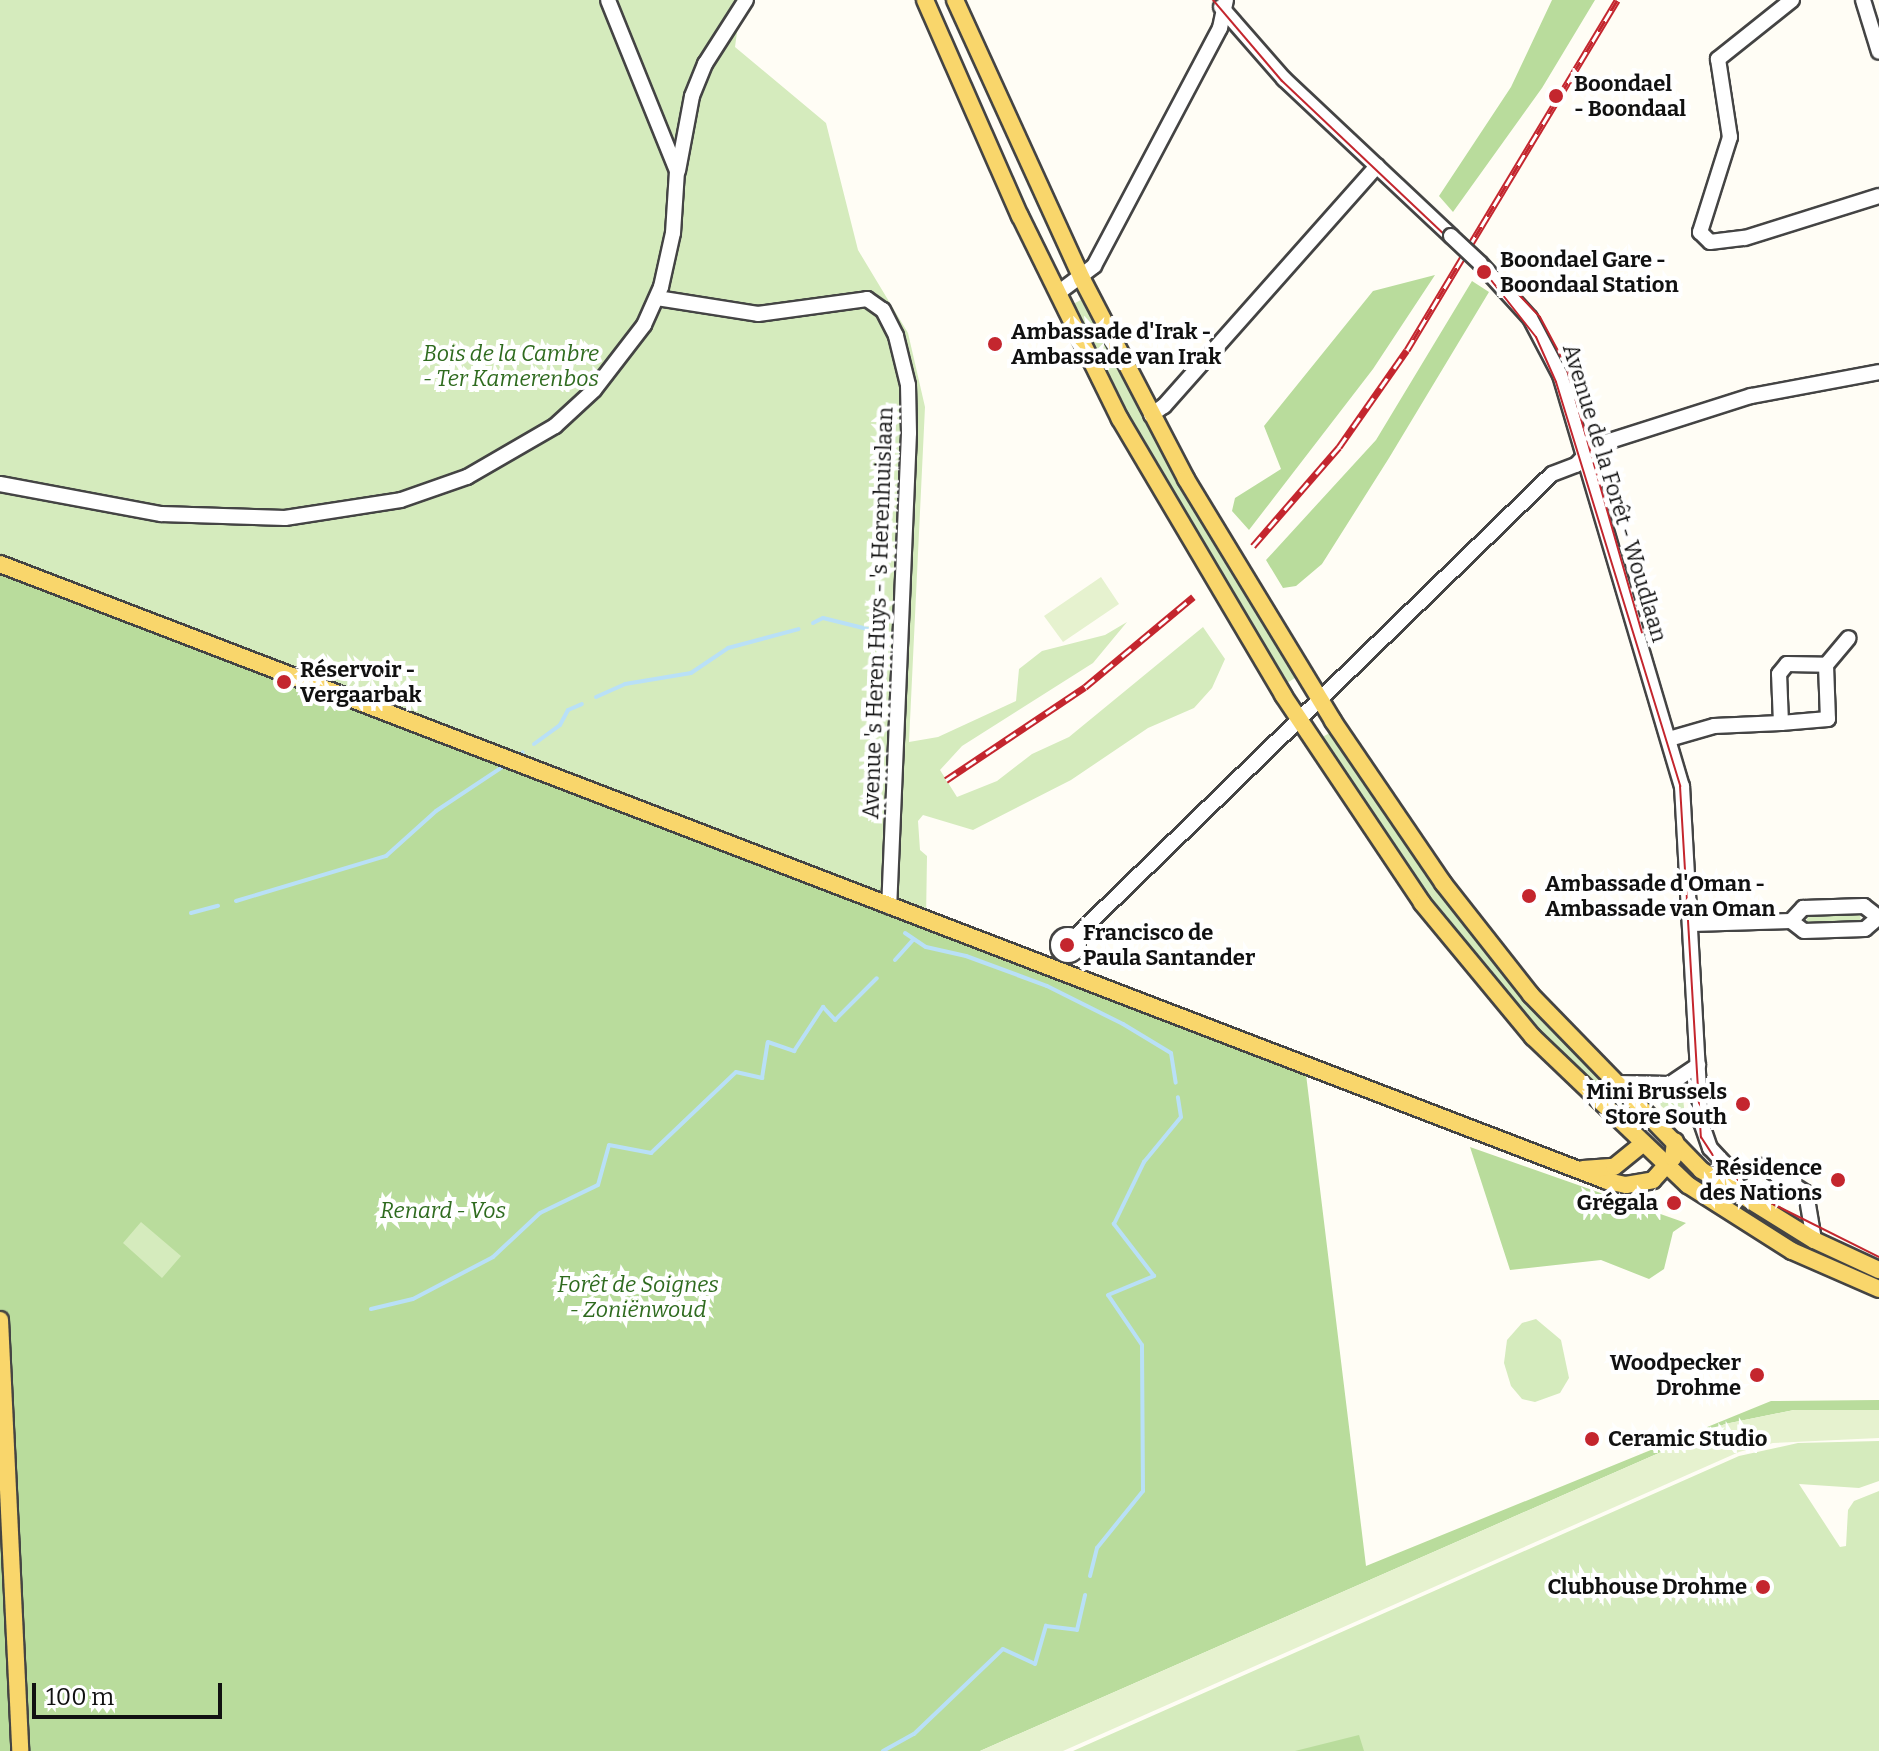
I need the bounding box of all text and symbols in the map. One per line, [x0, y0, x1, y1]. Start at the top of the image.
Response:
place label: Boondael - Boondaal [1574, 70, 1686, 122]
marker: Boondael - Boondaal [1545, 85, 1567, 107]
place label: Boondael Gare - Boondaal Station [1500, 246, 1679, 298]
marker: Boondael Gare - Boondaal Station [1475, 263, 1493, 281]
place label: Ambassade d'Irak - Ambassade van Irak [1011, 318, 1221, 370]
marker: Ambassade d'Irak - Ambassade van Irak [986, 335, 1004, 353]
park label: Bois de la Cambre - Ter Kamerenbos [423, 340, 599, 392]
street label: Avenue de la Forêt - Woudlaan [1557, 341, 1673, 645]
street label: Avenue 's Heren Huys - 's Herenhuislaan [858, 406, 898, 820]
place label: Réservoir - Vergaarbak [300, 656, 422, 708]
marker: Réservoir - Vergaarbak [275, 673, 293, 691]
place label: Ambassade d'Oman - Ambassade van Oman [1545, 870, 1775, 922]
marker: Ambassade d'Oman - Ambassade van Oman [1520, 887, 1538, 905]
place label: Francisco de Paula Santander [1083, 919, 1255, 970]
marker: Francisco de Paula Santander [1058, 936, 1076, 954]
place label: Mini Brussels Store South [1586, 1078, 1727, 1130]
marker: Mini Brussels Store South [1734, 1095, 1752, 1113]
place label: Résidence des Nations [1699, 1154, 1822, 1206]
marker: Résidence des Nations [1829, 1171, 1847, 1189]
place label: Grégala [1576, 1190, 1658, 1216]
marker: Grégala [1665, 1194, 1683, 1212]
park label: Renard - Vos [380, 1198, 506, 1224]
park label: Forêt de Soignes - Zoniënwoud [557, 1271, 719, 1322]
place label: Woodpecker Drohme [1610, 1349, 1741, 1400]
marker: Woodpecker Drohme [1748, 1366, 1766, 1384]
place label: Ceramic Studio [1608, 1426, 1768, 1452]
marker: Ceramic Studio [1583, 1430, 1601, 1448]
place label: Clubhouse Drohme [1547, 1574, 1747, 1600]
marker: Clubhouse Drohme [1754, 1578, 1772, 1596]
scale bar [36, 1667, 226, 1717]
text: 100 m [46, 1683, 114, 1711]

